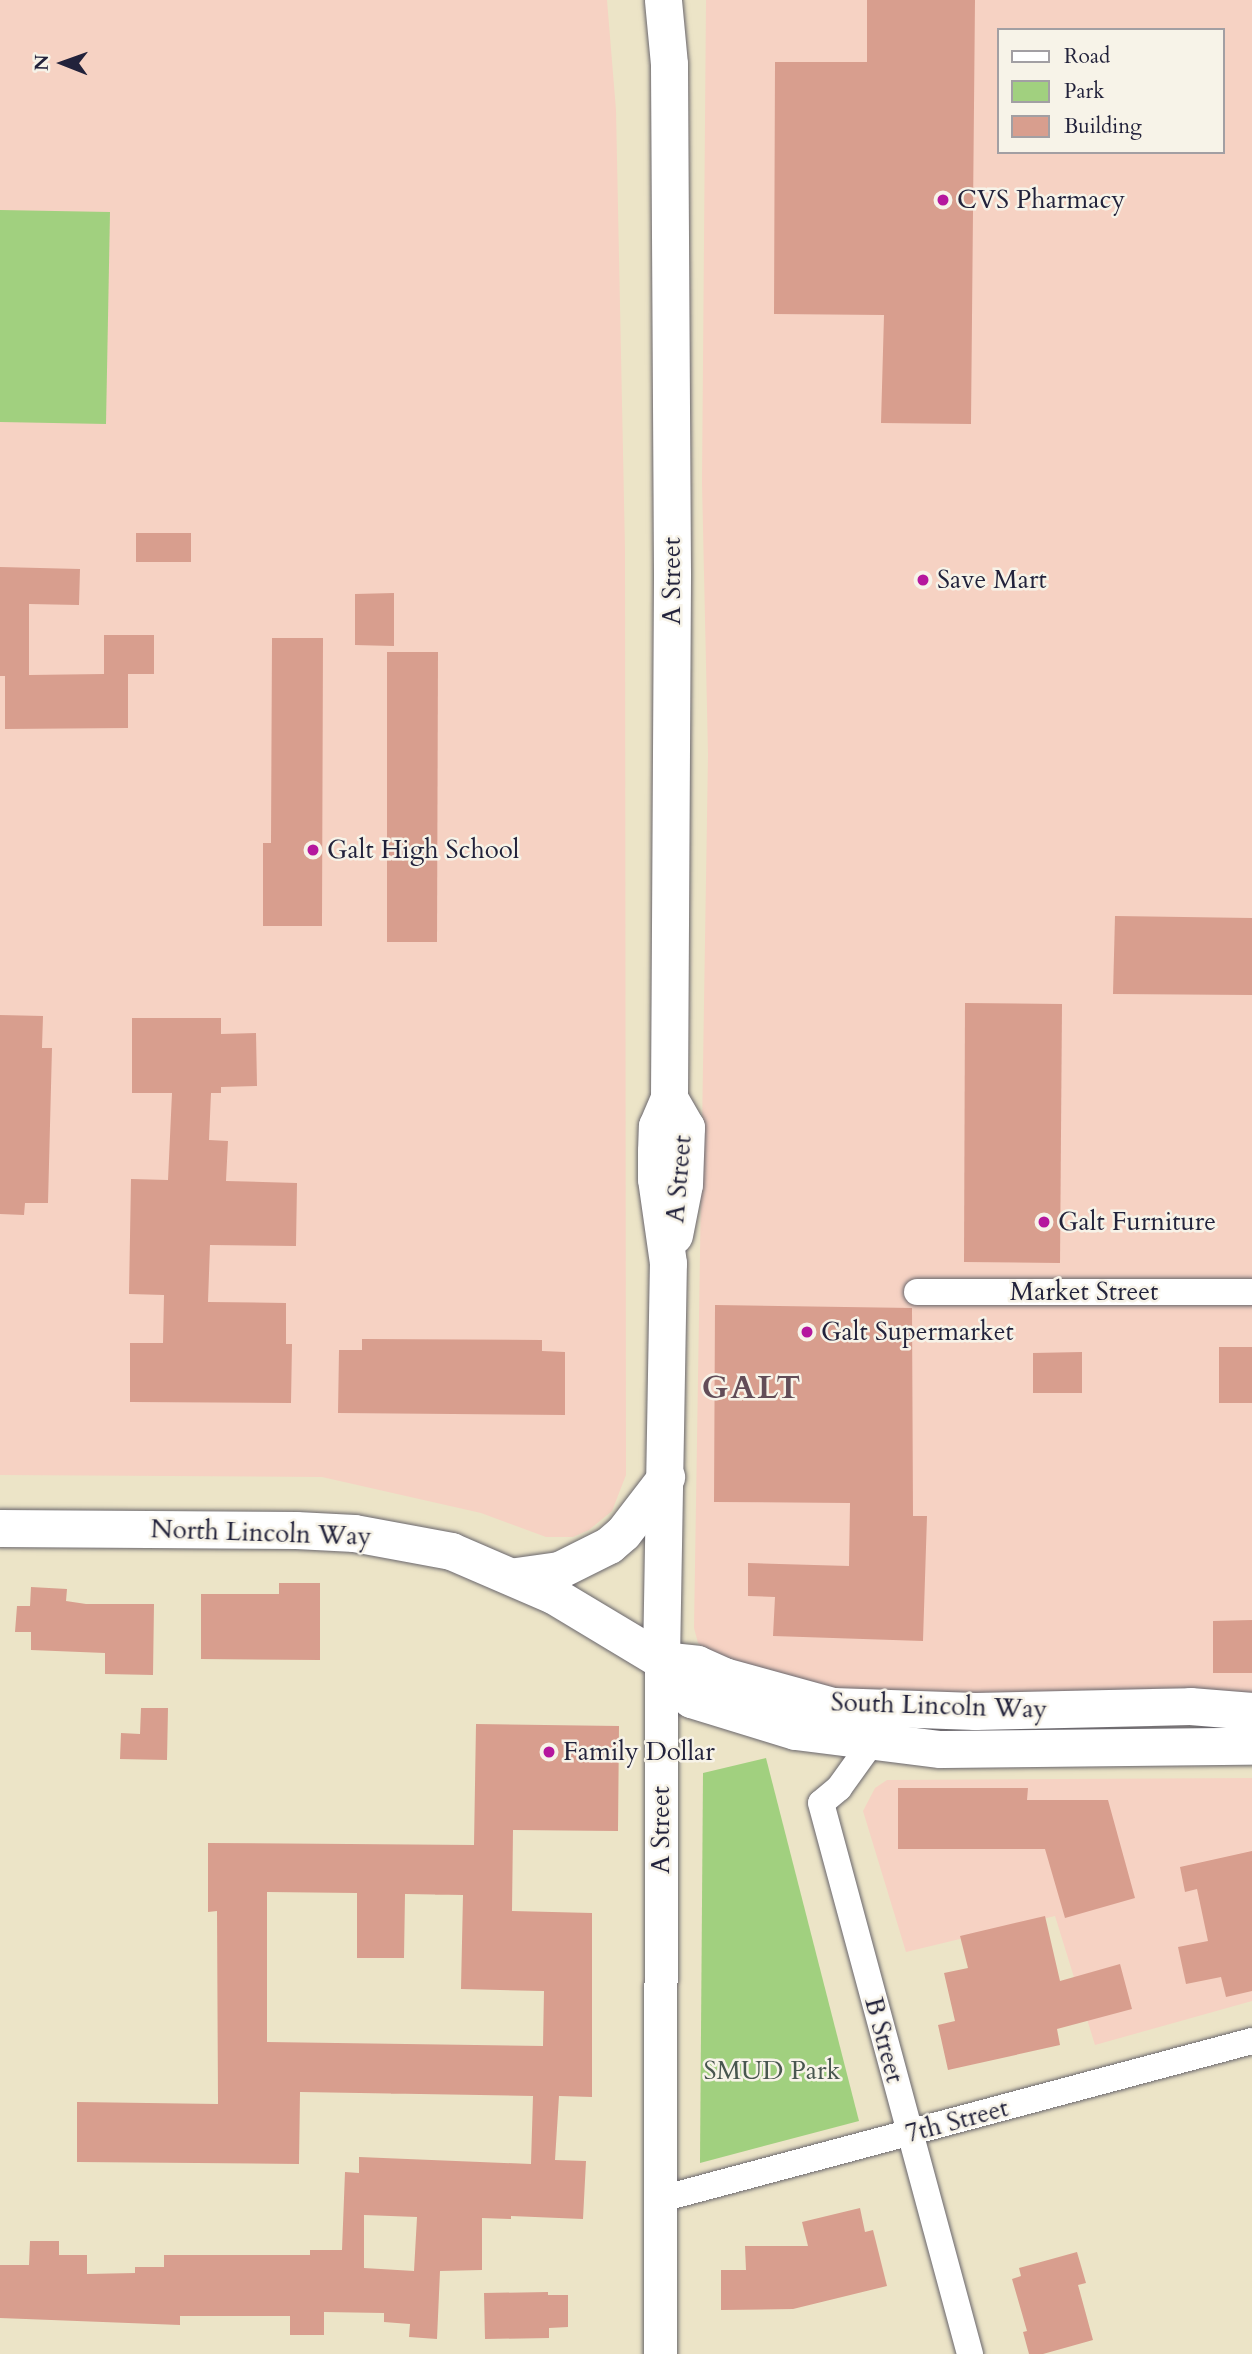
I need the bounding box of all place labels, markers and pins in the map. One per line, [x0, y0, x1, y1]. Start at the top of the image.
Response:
place label: CVS Pharmacy [957, 184, 1125, 216]
marker: CVS Pharmacy [935, 192, 951, 208]
place label: Save Mart [937, 564, 1047, 596]
marker: Save Mart [915, 572, 931, 588]
place label: Galt High School [327, 834, 519, 866]
marker: Galt High School [305, 842, 321, 858]
place label: Galt Furniture [1058, 1206, 1216, 1238]
marker: Galt Furniture [1036, 1214, 1052, 1230]
place label: Galt Supermarket [821, 1316, 1014, 1348]
marker: Galt Supermarket [799, 1324, 815, 1340]
place label: Family Dollar [563, 1736, 715, 1768]
marker: Family Dollar [541, 1744, 557, 1760]

